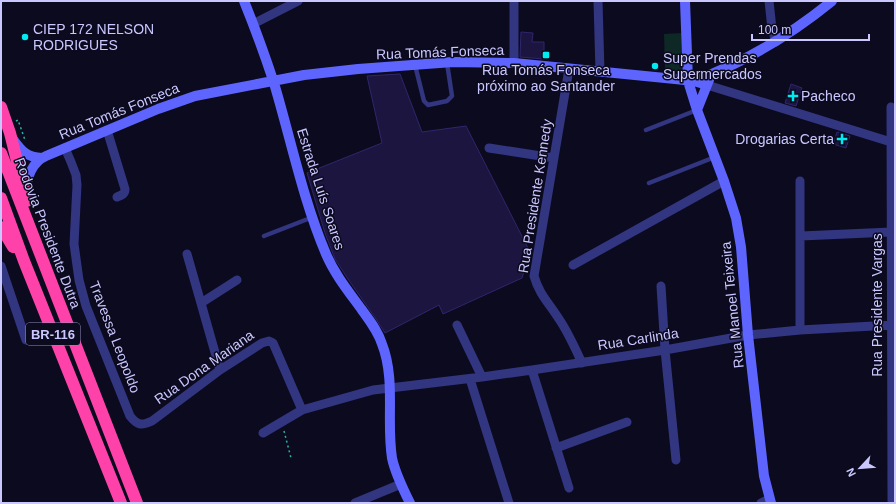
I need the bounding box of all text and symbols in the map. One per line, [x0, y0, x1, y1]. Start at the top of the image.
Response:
scale bar [752, 16, 869, 42]
place label: CIEP 172 NELSON RODRIGUES [33, 21, 154, 53]
text: 100 m [758, 23, 791, 37]
marker: CIEP 172 NELSON RODRIGUES [20, 32, 30, 42]
street label: Rua Tomás Fonseca [376, 42, 505, 62]
marker: Rua Tomás Fonseca próximo ao Santander [541, 50, 551, 60]
place label: Super Prendas Supermercados [663, 50, 762, 82]
marker: Super Prendas Supermercados [650, 61, 660, 71]
place label: Rua Tomás Fonseca próximo ao Santander [477, 62, 615, 94]
street label: Rua Tomás Fonseca [57, 80, 182, 142]
place label: Pacheco [801, 88, 856, 104]
marker: Pacheco [788, 91, 798, 101]
street label: Rua Presidente Kennedy [515, 118, 555, 274]
street label: Estrada Luís Soares [294, 126, 348, 252]
place label: Drogarias Certa [735, 131, 834, 147]
marker: Drogarias Certa [837, 134, 847, 144]
street label: Rodovia Presidente Dutra [12, 155, 84, 311]
street label: Rua Presidente Vargas [869, 233, 885, 377]
street label: Rua Manoel Teixeira [717, 241, 747, 369]
street label: Travessa Leopoldo [86, 279, 144, 395]
road number: BR-116 [26, 323, 80, 345]
street label: Rua Carlinda [596, 325, 680, 353]
street label: Rua Dona Mariana [151, 327, 257, 407]
north arrow [840, 448, 880, 488]
text: N [844, 466, 858, 479]

